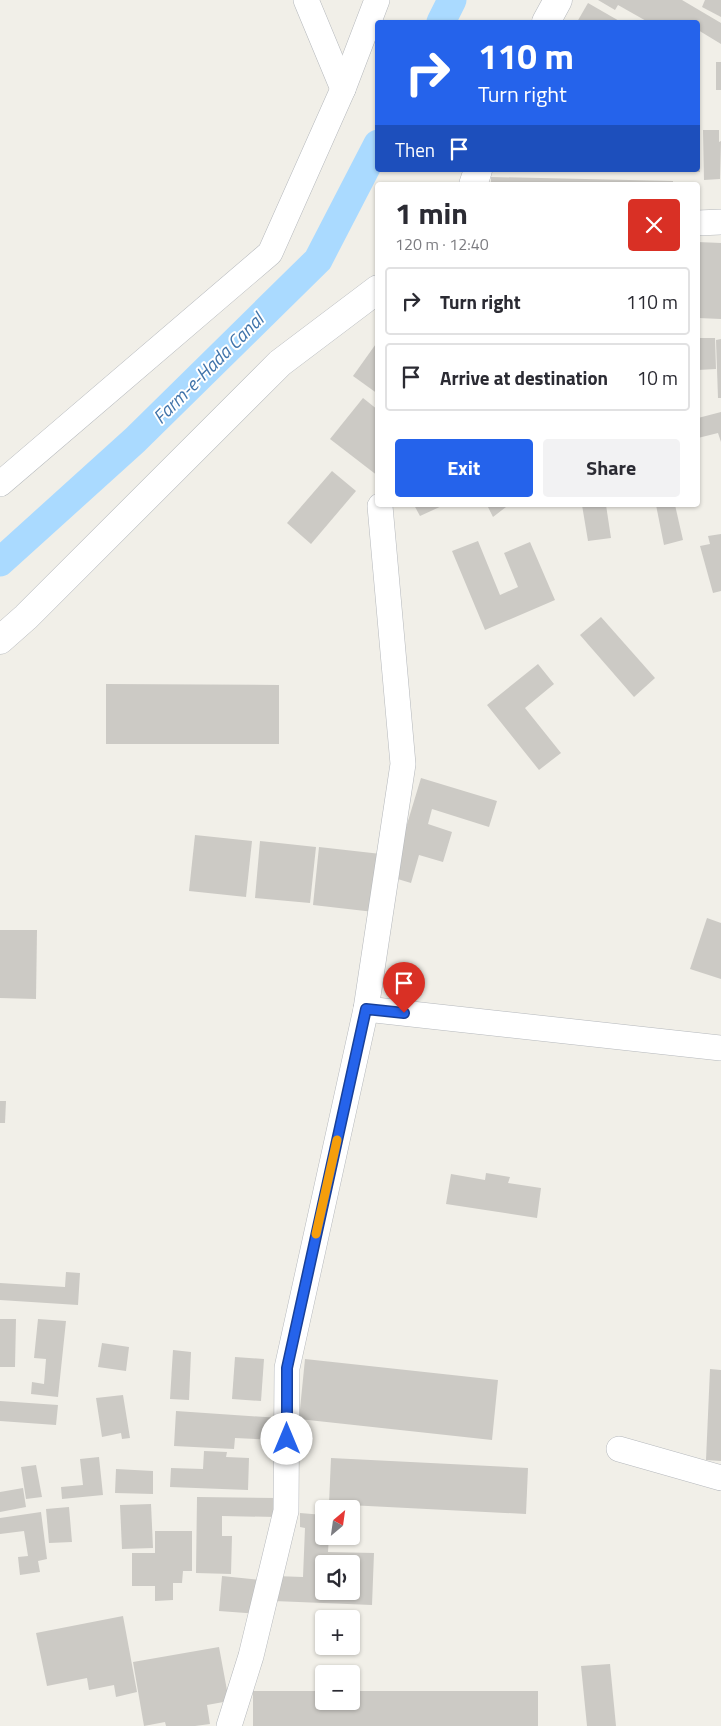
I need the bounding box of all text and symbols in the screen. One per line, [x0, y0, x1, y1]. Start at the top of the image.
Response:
text: 110 m [478, 29, 574, 83]
icon: right [395, 40, 460, 105]
text: Turn right [478, 77, 567, 111]
text: Then [395, 135, 435, 164]
icon: arrive [445, 135, 473, 163]
text: 1 min [395, 190, 468, 236]
button: close [628, 199, 680, 251]
text: 120 m · 12:40 [395, 232, 489, 256]
icon: right [397, 287, 425, 315]
text: Turn right [440, 287, 521, 316]
text: 110 m [626, 287, 678, 316]
water label: Farm-e-Hada Canal [145, 304, 271, 430]
icon: arrive [397, 363, 425, 391]
text: Arrive at destination [440, 363, 608, 392]
text: 10 m [637, 363, 678, 392]
button: Exit [395, 439, 533, 497]
button: Share [543, 439, 680, 497]
pin [383, 962, 425, 1013]
icon: arrive [390, 969, 418, 997]
position arrow [260, 1412, 312, 1464]
north arrow [315, 1500, 360, 1545]
map controls [315, 1500, 360, 1710]
button: sound [315, 1555, 360, 1600]
button: + [315, 1610, 360, 1655]
button: − [315, 1665, 360, 1710]

